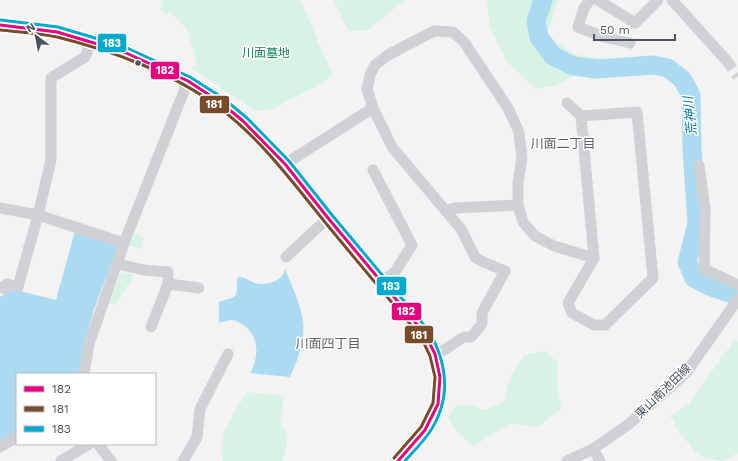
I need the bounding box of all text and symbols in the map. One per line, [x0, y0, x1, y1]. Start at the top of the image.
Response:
north arrow [16, 16, 56, 56]
scale bar [594, 16, 675, 42]
text: N [24, 20, 38, 36]
text: 50 m [600, 23, 630, 37]
line badge: 183 [97, 33, 127, 53]
text: 183 [103, 37, 122, 50]
park label: 川面墓地 [242, 46, 290, 60]
unlabelled marker [133, 58, 143, 68]
line badge: 182 [150, 61, 180, 80]
text: 182 [156, 64, 175, 77]
water label: 荒神川 [680, 94, 699, 136]
line badge: 181 [199, 95, 230, 114]
text: 181 [206, 98, 222, 111]
district label: 川面二丁目 [530, 136, 596, 151]
line badge: 183 [376, 276, 407, 296]
text: 183 [382, 280, 401, 293]
line badge: 182 [391, 302, 422, 321]
text: 182 [397, 305, 416, 318]
line badge: 181 [404, 325, 434, 344]
text: 181 [411, 329, 427, 342]
district label: 川面四丁目 [295, 336, 361, 351]
street label: 東山南池田線 [632, 361, 694, 421]
legend [16, 373, 156, 445]
text: 182 [52, 382, 71, 396]
text: 181 [52, 402, 69, 416]
text: 183 [52, 422, 71, 436]

